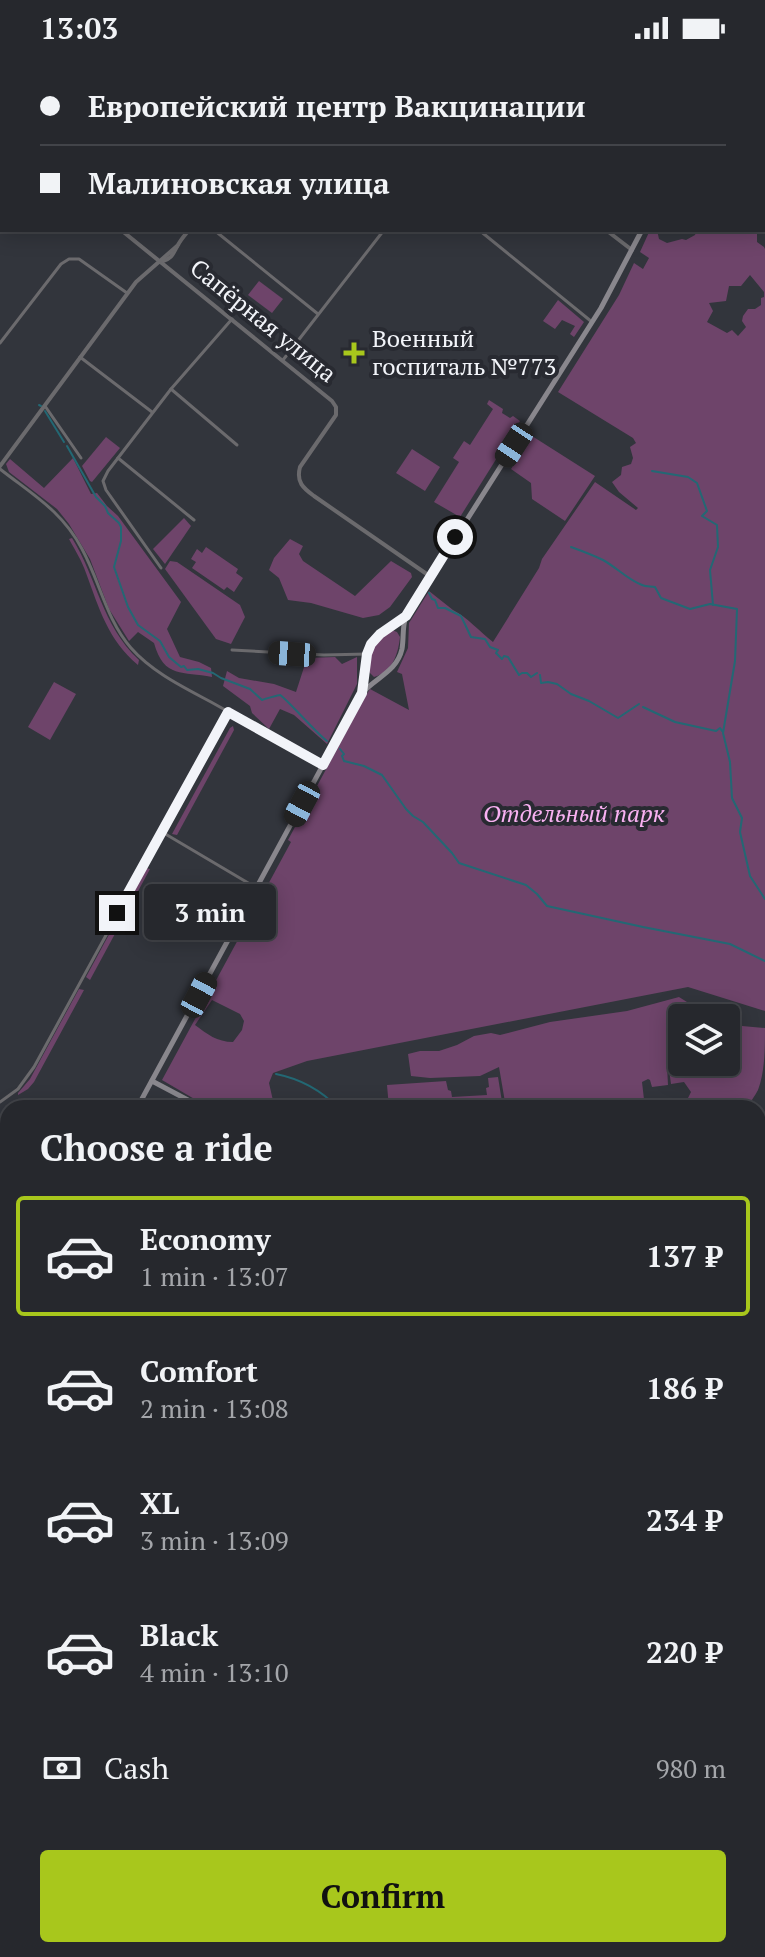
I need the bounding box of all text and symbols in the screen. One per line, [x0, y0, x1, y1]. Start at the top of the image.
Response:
text: 13:03 [40, 8, 118, 48]
text: Европейский центр Вакцинации [88, 86, 585, 126]
text: Малиновская улица [88, 163, 390, 203]
street label: Сапёрная улица [184, 251, 343, 389]
place label: Военный госпиталь №773 [372, 322, 556, 382]
marker: Военный госпиталь №773 [343, 342, 365, 364]
car [491, 418, 537, 472]
route start [437, 519, 473, 555]
car [267, 640, 317, 668]
car [280, 777, 324, 831]
park label: Отдельный парк [483, 797, 665, 829]
callout: 3 min [145, 885, 277, 941]
route end [99, 895, 135, 931]
text: 3 min [174, 895, 246, 929]
car [177, 968, 221, 1022]
map controls [668, 1004, 740, 1076]
button: layers [668, 1004, 740, 1076]
text: Choose a ride [40, 1124, 273, 1171]
text: Economy [140, 1219, 271, 1259]
icon: car [44, 1220, 116, 1292]
text: 137 ₽ [646, 1236, 722, 1276]
text: 1 min · 13:07 [140, 1259, 289, 1293]
text: Comfort [140, 1351, 258, 1391]
icon: car [44, 1352, 116, 1424]
text: 186 ₽ [646, 1368, 722, 1408]
text: 2 min · 13:08 [140, 1391, 289, 1425]
text: XL [140, 1483, 179, 1523]
icon: car [44, 1484, 116, 1556]
text: 234 ₽ [646, 1500, 722, 1540]
text: 3 min · 13:09 [140, 1523, 289, 1557]
text: Black [140, 1615, 218, 1655]
icon: car [44, 1616, 116, 1688]
text: 220 ₽ [646, 1632, 722, 1672]
text: 4 min · 13:10 [140, 1655, 289, 1689]
icon: cash [40, 1746, 84, 1790]
text: Cash [104, 1748, 169, 1788]
text: 980 m [656, 1751, 726, 1785]
button: Confirm [40, 1850, 726, 1942]

